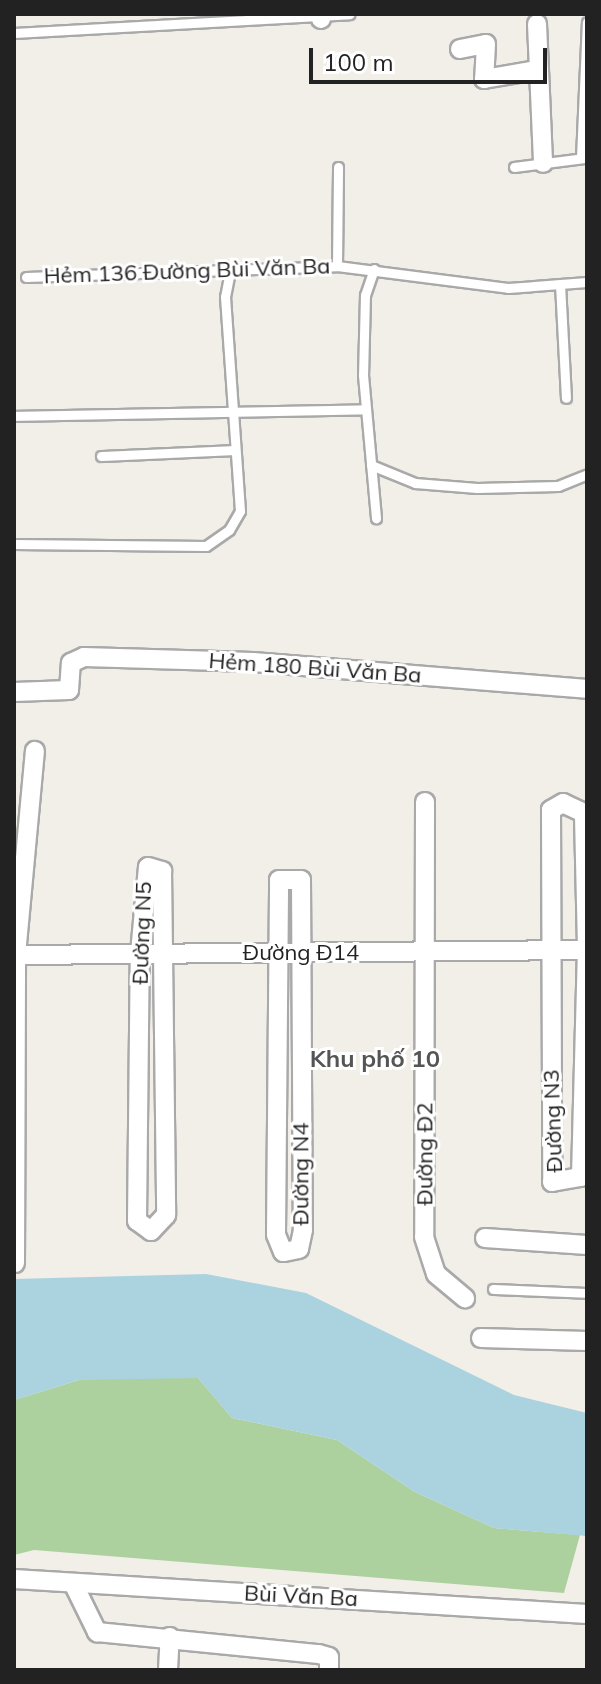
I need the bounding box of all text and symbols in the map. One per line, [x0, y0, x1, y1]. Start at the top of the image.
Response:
scale bar [313, 32, 551, 82]
text: 100 m [323, 47, 394, 77]
street label: Hẻm 136 Đường Bùi Văn Ba [43, 253, 331, 289]
street label: Hẻm 180 Bùi Văn Ba [208, 647, 422, 689]
street label: Đường N5 [127, 881, 157, 985]
street label: Đường Đ14 [243, 940, 359, 966]
district label: Khu phố 10 [310, 1045, 440, 1073]
street label: Đường N3 [538, 1069, 568, 1173]
street label: Đường Đ2 [412, 1102, 438, 1206]
street label: Đường N4 [288, 1122, 314, 1226]
street label: Bùi Văn Ba [243, 1580, 359, 1612]

